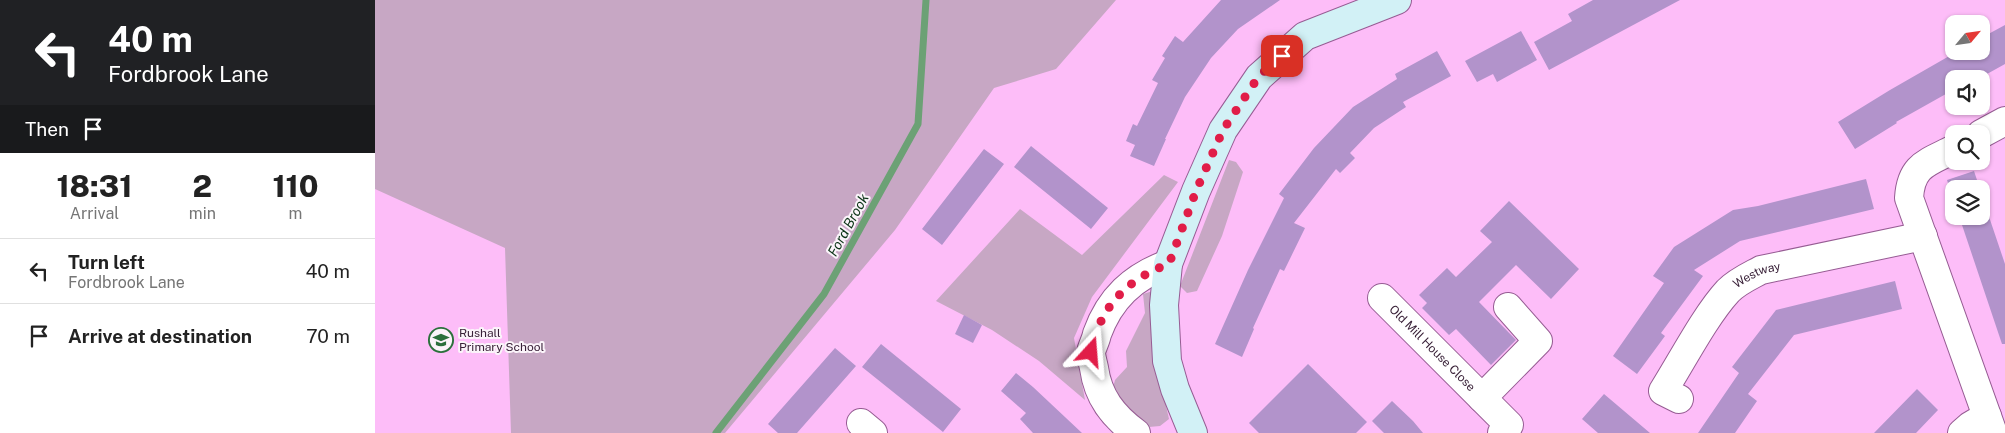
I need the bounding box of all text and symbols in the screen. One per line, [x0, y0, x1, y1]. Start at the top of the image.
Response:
north arrow [1945, 15, 1990, 60]
map controls [1945, 15, 1990, 225]
text: 40 m [108, 19, 193, 60]
icon: left [25, 20, 90, 85]
pin [1261, 35, 1303, 77]
icon: arrive [1268, 42, 1296, 70]
text: Fordbrook Lane [108, 61, 269, 87]
button: sound [1945, 70, 1990, 115]
icon: arrive [79, 115, 107, 143]
text: Then [25, 118, 69, 140]
button: search [1945, 125, 1990, 170]
text: 18:31 [56, 168, 132, 204]
text: 2 [193, 168, 212, 204]
text: 110 [272, 168, 319, 204]
button: layers [1945, 180, 1990, 225]
water label: Ford Brook [824, 191, 872, 259]
text: Arrival [70, 204, 119, 223]
text: min [189, 204, 216, 223]
text: m [289, 204, 302, 223]
text: Turn left [68, 251, 145, 273]
icon: left [25, 257, 53, 285]
street label: Westway [1730, 259, 1782, 291]
text: 40 m [305, 260, 350, 282]
text: Fordbrook Lane [68, 273, 185, 292]
street label: Old Mill House Close [1386, 302, 1478, 394]
icon: arrive [25, 322, 53, 350]
text: Arrive at destination [68, 325, 252, 347]
text: 70 m [306, 325, 350, 347]
position arrow [1064, 325, 1116, 377]
place label: Rushall Primary School [459, 326, 544, 354]
school or university icon: Rushall Primary School [428, 327, 454, 353]

